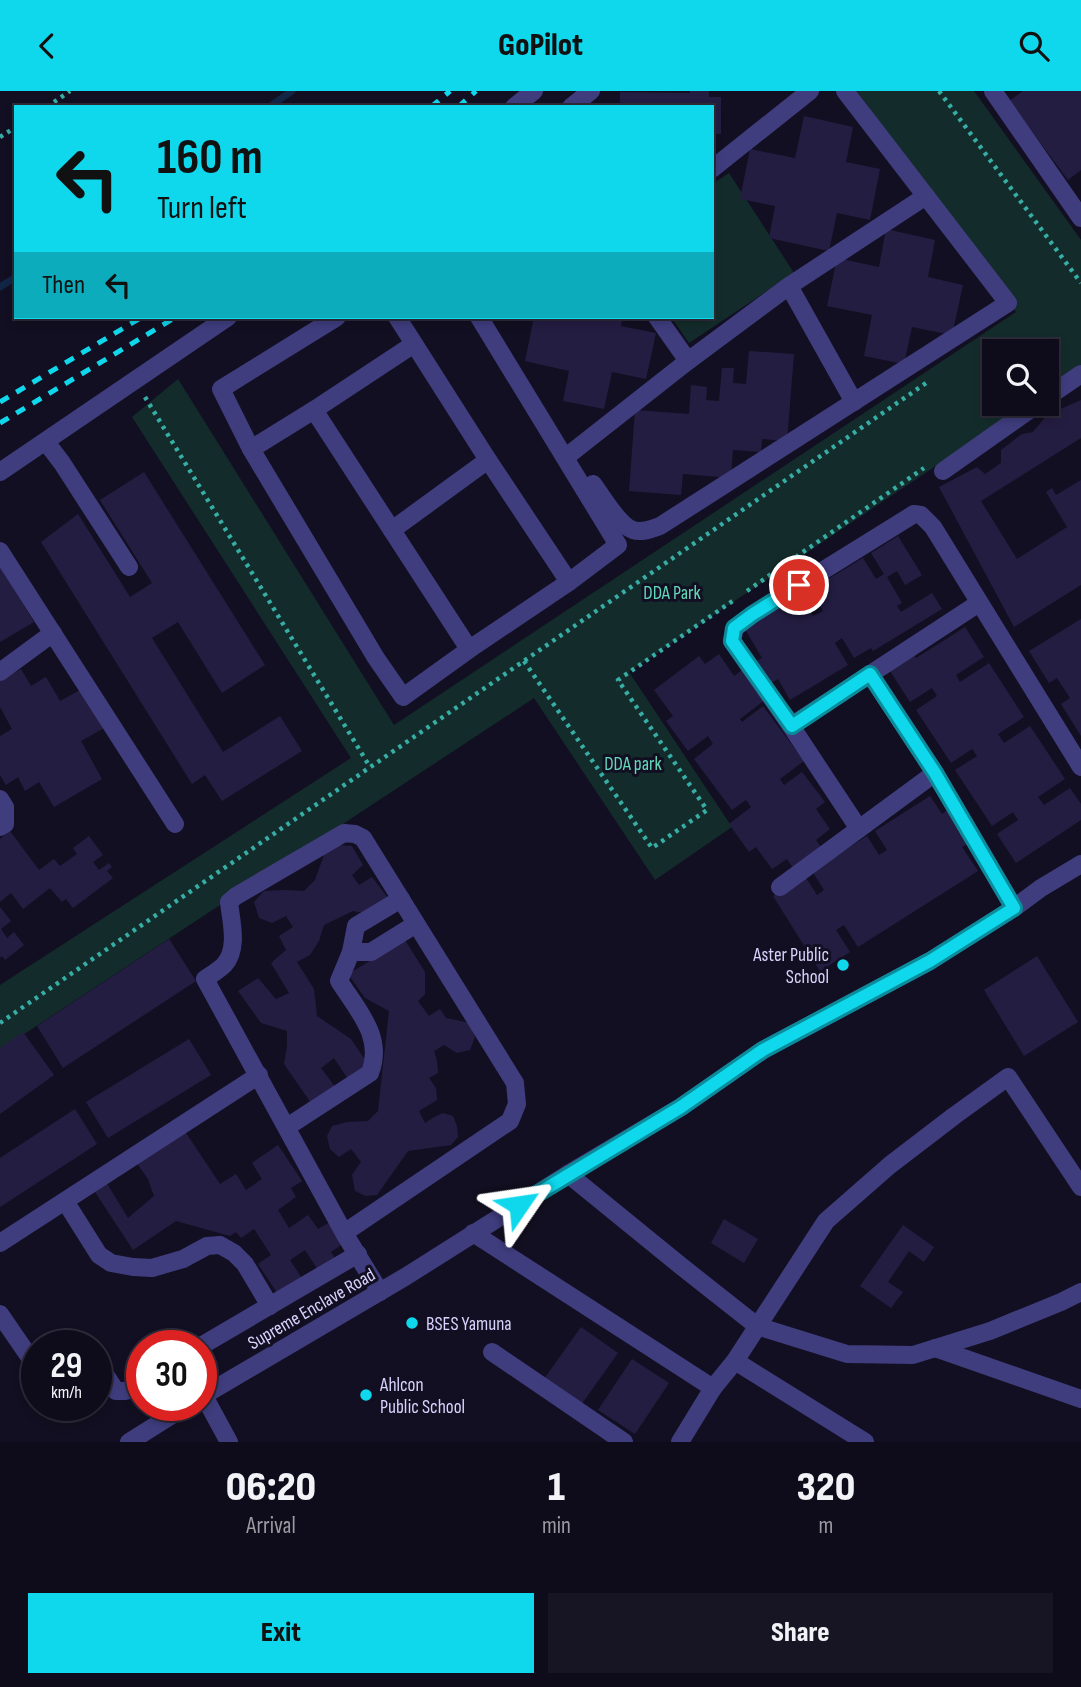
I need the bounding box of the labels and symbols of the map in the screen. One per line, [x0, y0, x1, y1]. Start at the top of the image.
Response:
pin [769, 555, 829, 615]
park label: DDA Park [643, 582, 701, 605]
park label: DDA park [604, 753, 662, 776]
place label: Aster Public School [752, 944, 829, 989]
marker: Aster Public School [835, 957, 851, 973]
position arrow [482, 1168, 556, 1242]
street label: Supreme Enclave Road [244, 1263, 380, 1355]
place label: BSES Yamuna [426, 1313, 512, 1336]
marker: BSES Yamuna [404, 1315, 420, 1331]
speed limit sign: 30 [126, 1330, 217, 1421]
place label: Ahlcon Public School [379, 1374, 465, 1419]
marker: Ahlcon Public School [358, 1387, 374, 1403]

